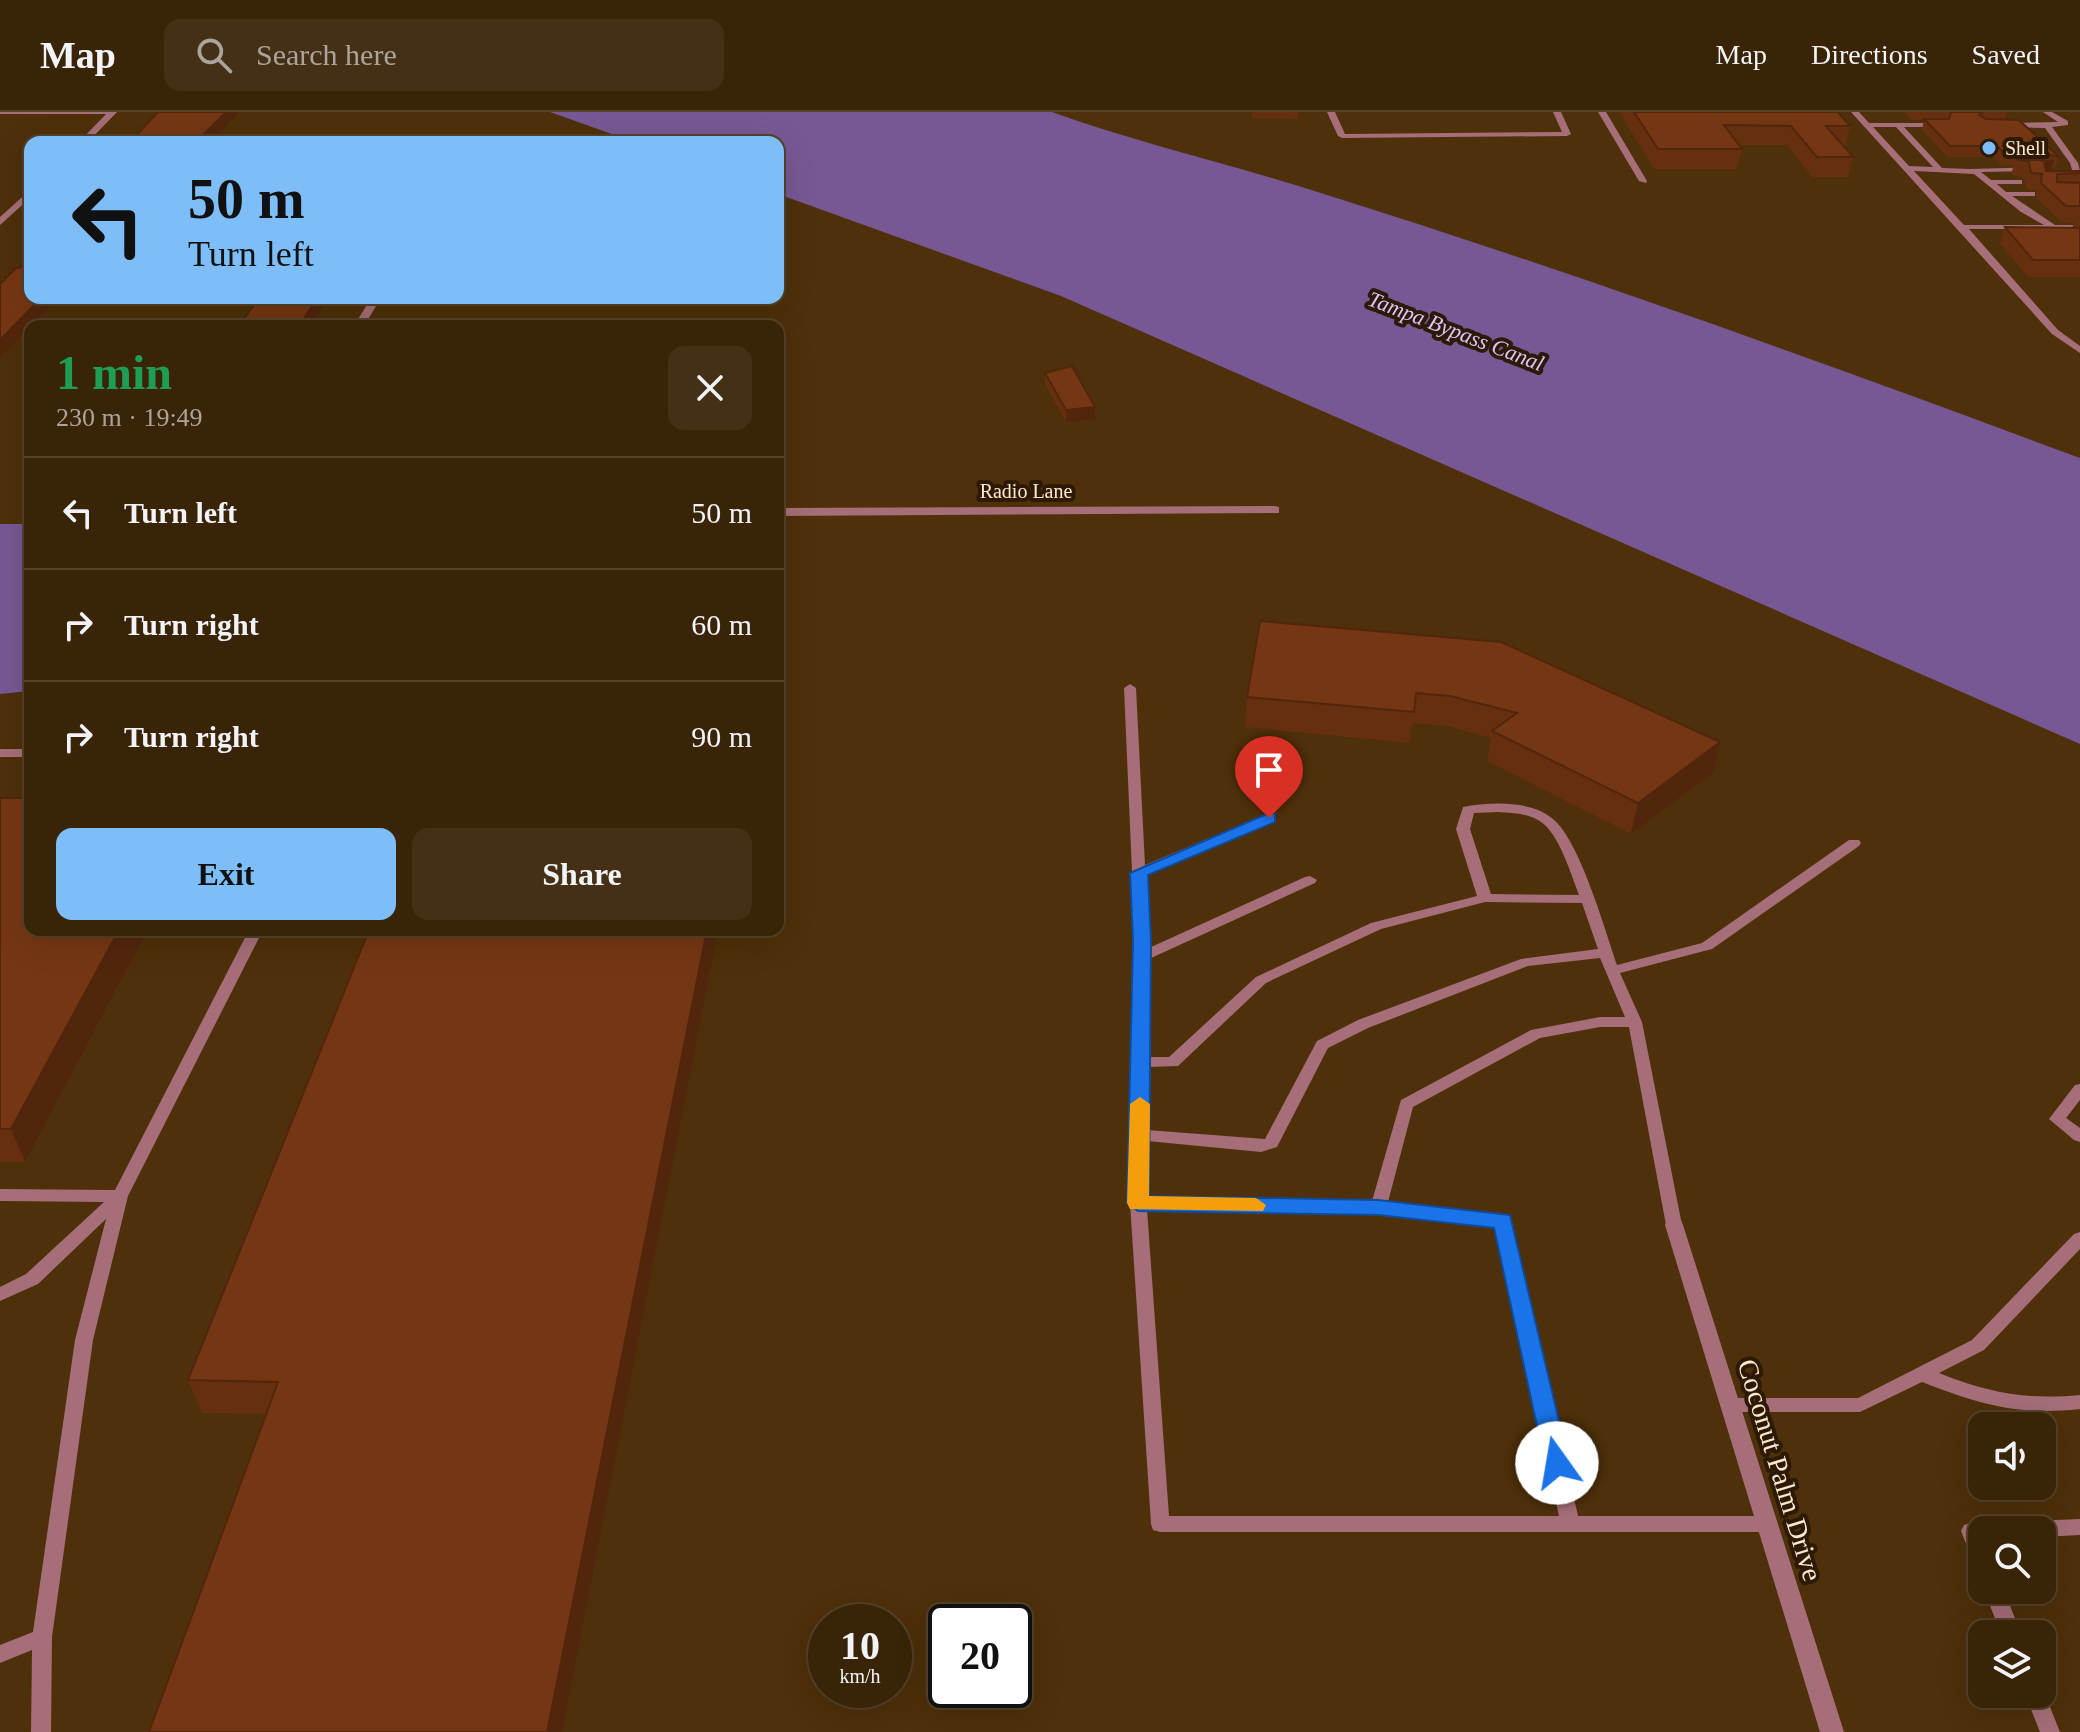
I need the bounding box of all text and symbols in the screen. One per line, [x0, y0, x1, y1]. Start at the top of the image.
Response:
search box [164, 19, 724, 91]
icon: search [192, 33, 236, 77]
text: Map [40, 34, 116, 76]
text: Search here [256, 38, 397, 71]
text: Map [1716, 39, 1767, 70]
text: Directions [1811, 39, 1928, 70]
text: Saved [1972, 39, 2040, 70]
place label: Shell [2005, 137, 2047, 159]
marker: Shell [1980, 139, 1998, 157]
icon: left [56, 168, 160, 272]
text: 50 m [188, 168, 305, 230]
text: Turn left [188, 234, 314, 274]
water label: Tampa Bypass Canal [1365, 286, 1547, 376]
text: 1 min [56, 346, 172, 399]
button: close [668, 346, 752, 430]
text: 230 m · 19:49 [56, 403, 203, 432]
street label: Radio Lane [980, 480, 1072, 502]
icon: left [56, 491, 100, 535]
text: Turn left [124, 496, 237, 529]
text: 50 m [691, 496, 752, 529]
icon: right [56, 603, 100, 647]
text: Turn right [124, 608, 259, 641]
text: 60 m [691, 608, 752, 641]
icon: right [56, 715, 100, 759]
text: Turn right [124, 720, 259, 753]
text: 90 m [691, 720, 752, 753]
pin [1235, 736, 1303, 818]
icon: arrive [1247, 748, 1291, 792]
button: Exit [56, 828, 396, 920]
button: Share [412, 828, 752, 920]
street label: Coconut Palm Drive [1732, 1355, 1828, 1585]
map controls [1968, 1412, 2056, 1708]
button: sound [1968, 1412, 2056, 1500]
position arrow [1515, 1421, 1599, 1505]
button: search [1968, 1516, 2056, 1604]
speed limit sign: 20 [928, 1604, 1032, 1708]
button: layers [1968, 1620, 2056, 1708]
text: 10 [840, 1623, 880, 1668]
text: km/h [839, 1665, 881, 1687]

